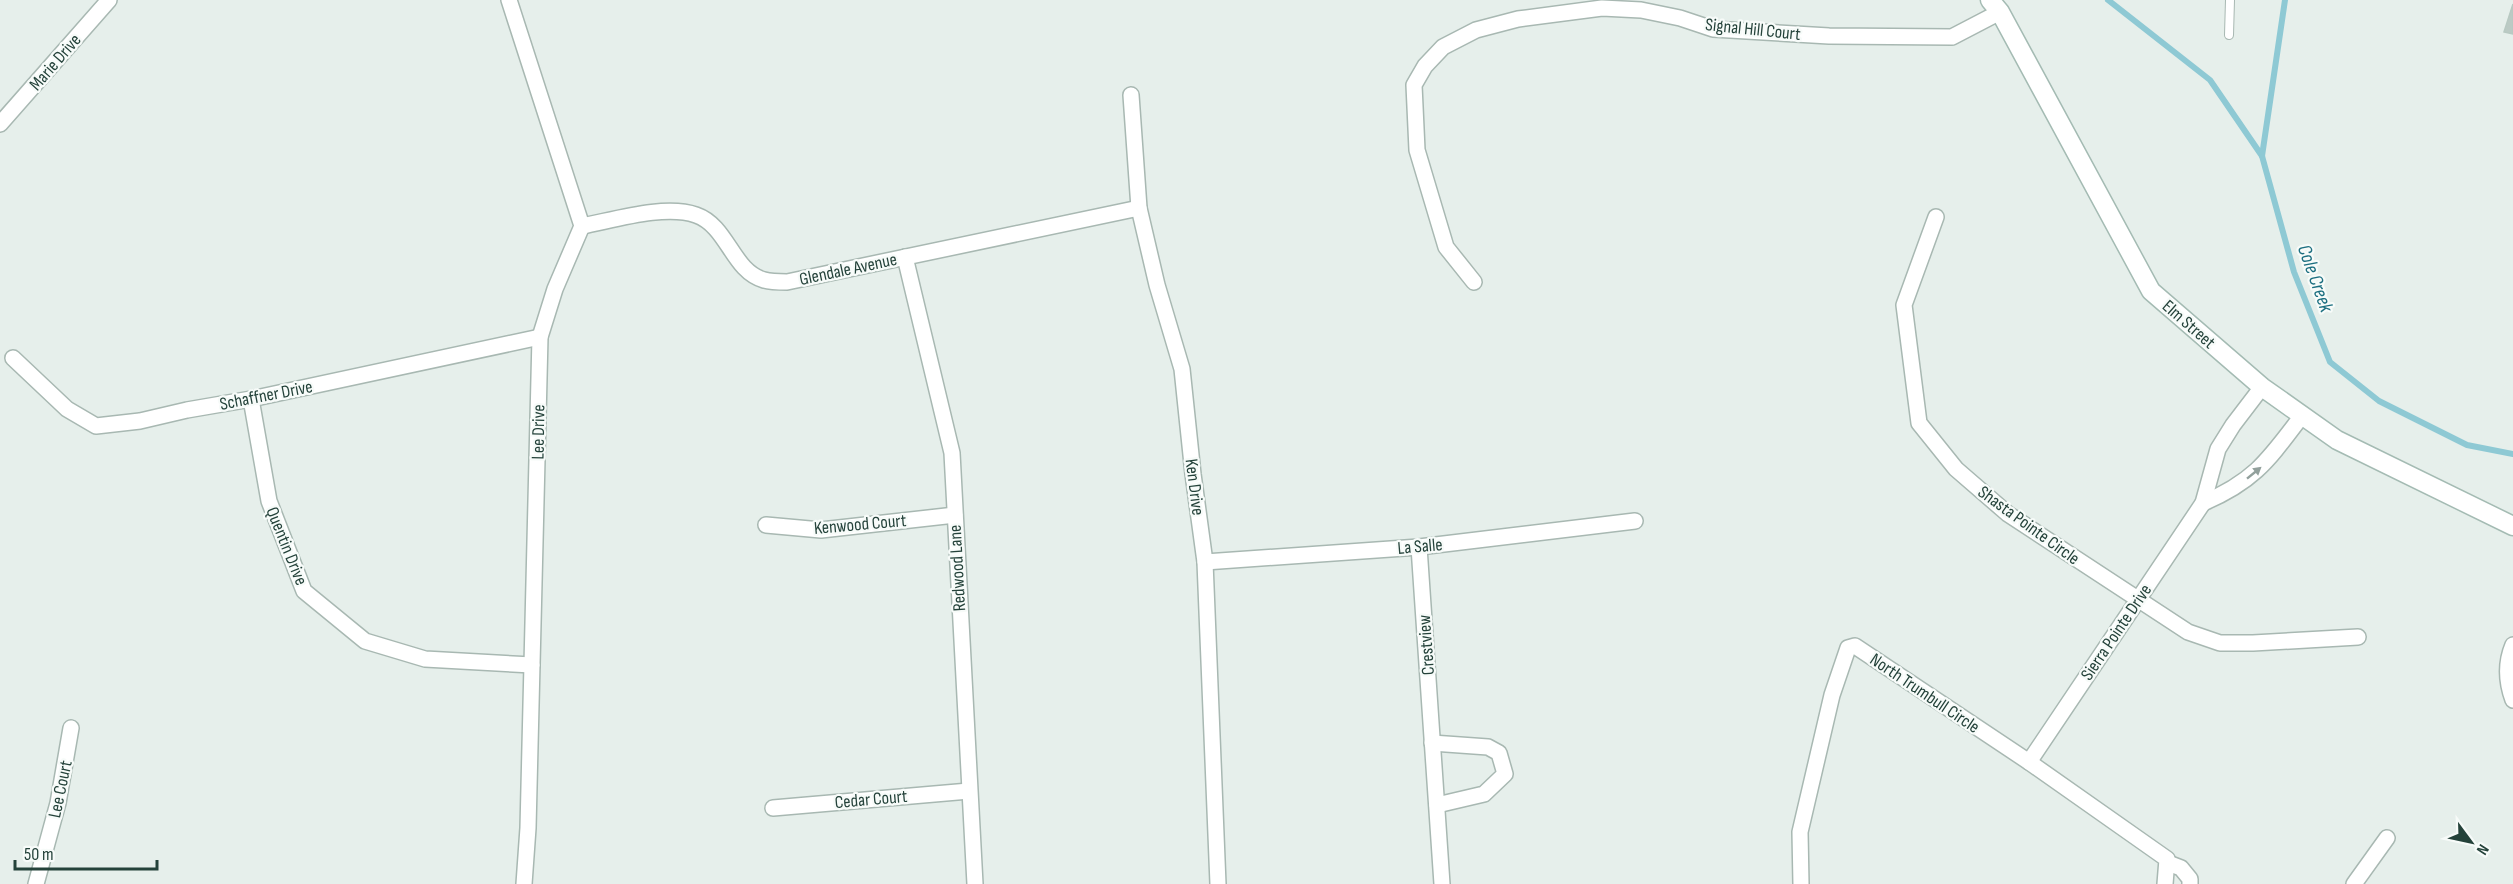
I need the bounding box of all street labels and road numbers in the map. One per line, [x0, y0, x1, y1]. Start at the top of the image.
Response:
street label: Signal Hill Court [1704, 14, 1802, 45]
street label: Marie Drive [25, 30, 86, 95]
street label: Glendale Avenue [797, 249, 899, 290]
street label: Elm Street [2158, 296, 2220, 353]
street label: Schaffner Drive [218, 376, 314, 415]
street label: Lee Drive [528, 404, 549, 460]
street label: Ken Drive [1181, 457, 1208, 517]
street label: Shasta Pointe Circle [1974, 482, 2084, 569]
street label: Quentin Drive [261, 504, 312, 588]
street label: Kenwood Court [813, 510, 908, 539]
street label: Redwood Lane [945, 524, 970, 612]
street label: La Salle [1397, 534, 1443, 559]
street label: Sierra Pointe Drive [2077, 580, 2156, 684]
street label: Crestview [1414, 614, 1439, 676]
street label: North Trumbull Circle [1866, 649, 1983, 738]
street label: Lee Court [44, 758, 77, 820]
street label: Cedar Court [834, 786, 909, 813]

